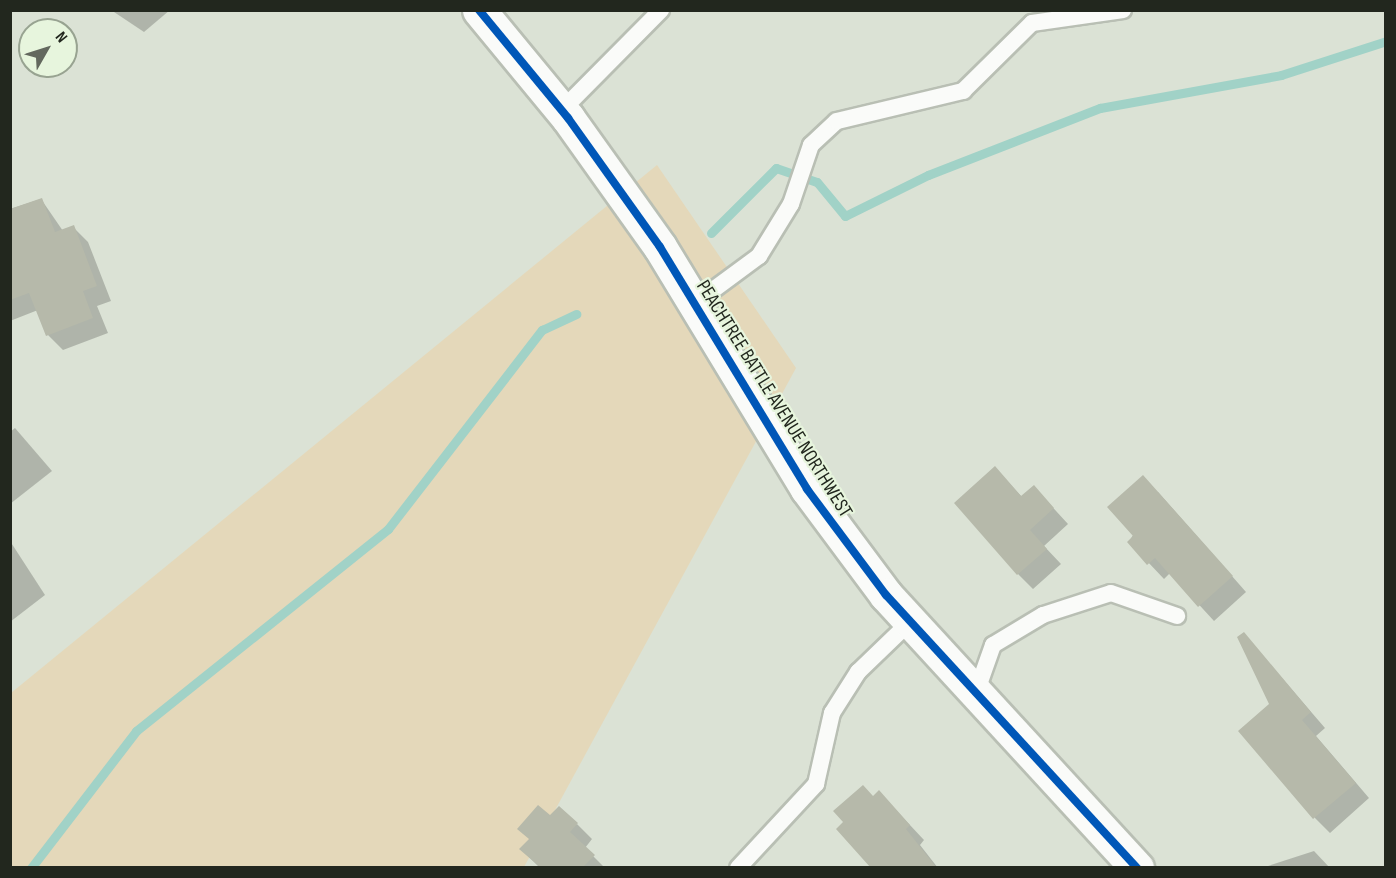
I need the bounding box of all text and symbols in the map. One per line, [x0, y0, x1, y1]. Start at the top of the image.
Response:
north arrow [18, 18, 78, 78]
text: N [51, 28, 71, 47]
street label: PEACHTREE BATTLE AVENUE NORTHWEST [691, 276, 857, 522]

